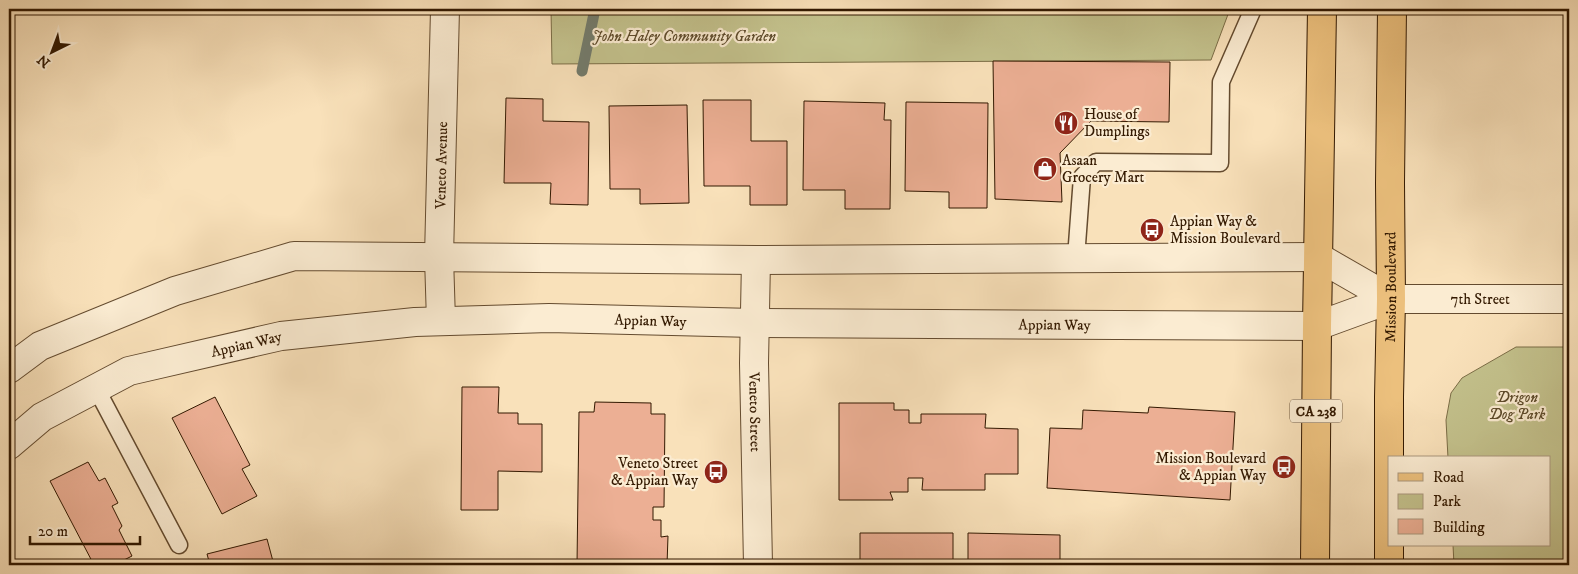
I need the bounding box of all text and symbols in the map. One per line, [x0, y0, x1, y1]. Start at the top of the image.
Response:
park label: John Haley Community Garden [592, 27, 776, 46]
north arrow [28, 28, 78, 78]
text: N [33, 50, 54, 71]
place label: House of Dumplings [1084, 105, 1150, 141]
restaurant icon: House of Dumplings [1053, 110, 1079, 136]
street label: Veneto Avenue [431, 121, 452, 210]
place label: Asaan Grocery Mart [1062, 151, 1145, 187]
shop icon: Asaan Grocery Mart [1032, 156, 1058, 182]
place label: Appian Way & Mission Boulevard [1170, 212, 1281, 248]
bus stop icon: Appian Way & Mission Boulevard [1139, 217, 1165, 243]
street label: Mission Boulevard [1381, 231, 1401, 343]
street label: 7th Street [1451, 290, 1510, 309]
street label: Appian Way [614, 311, 688, 331]
street label: Appian Way [1018, 315, 1092, 335]
street label: Appian Way [209, 327, 285, 362]
street label: Veneto Street [744, 371, 765, 452]
park label: Drigon Dog Park [1489, 388, 1546, 424]
road number: CA 238 [1290, 400, 1342, 422]
place label: Mission Boulevard & Appian Way [1155, 449, 1267, 485]
place label: Veneto Street & Appian Way [611, 454, 699, 490]
bus stop icon: Mission Boulevard & Appian Way [1271, 454, 1297, 480]
legend [1388, 456, 1550, 546]
bus stop icon: Veneto Street & Appian Way [703, 459, 729, 485]
text: Road [1433, 468, 1465, 487]
text: Park [1433, 492, 1462, 511]
scale bar [30, 514, 140, 546]
text: Building [1433, 518, 1485, 537]
text: 20 m [38, 522, 68, 541]

